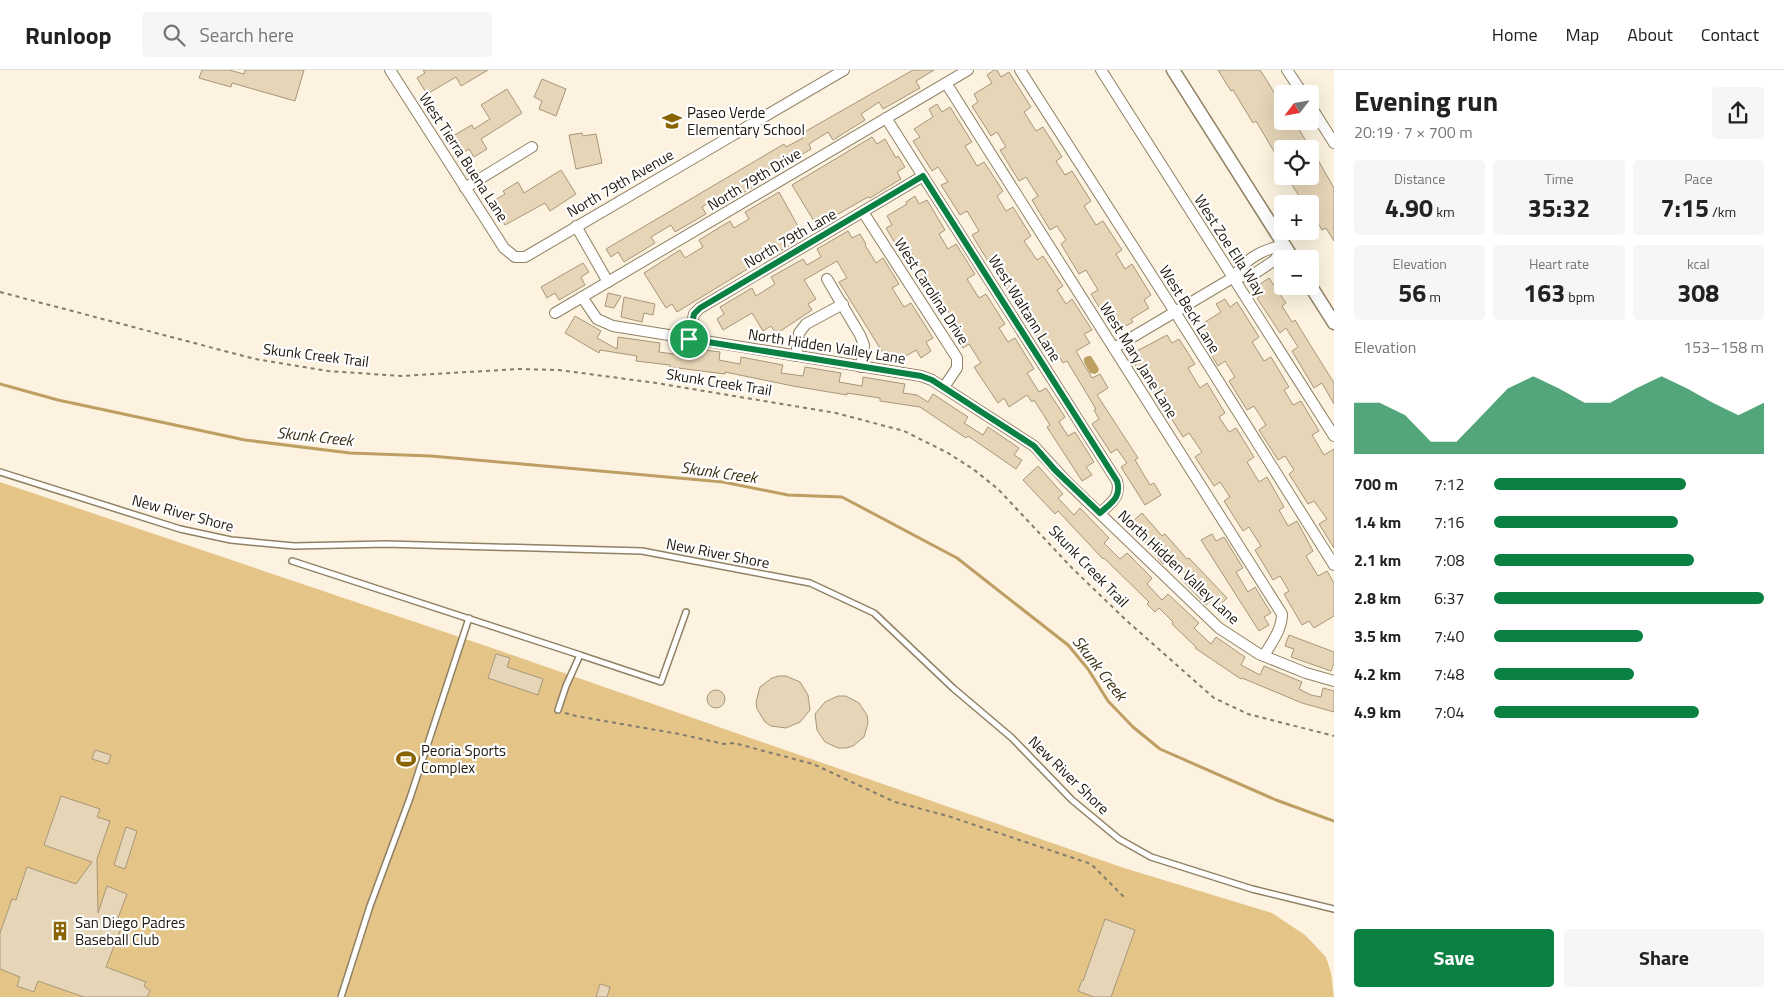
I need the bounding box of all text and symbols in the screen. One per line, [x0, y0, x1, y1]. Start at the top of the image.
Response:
search box [142, 12, 492, 57]
text: Runloop [25, 17, 112, 53]
text: Search here [200, 20, 294, 49]
icon: search [160, 21, 188, 49]
text: Home [1492, 21, 1538, 48]
text: Map [1566, 21, 1599, 48]
text: About [1627, 21, 1673, 48]
text: Contact [1701, 21, 1759, 48]
text: Evening run [1354, 79, 1498, 122]
north arrow [1274, 85, 1319, 130]
map controls [1274, 85, 1319, 295]
button: share [1712, 87, 1764, 139]
street label: West Tierra Buena Lane [413, 88, 515, 226]
place label: Paseo Verde Elementary School [687, 101, 805, 141]
school or university icon: Paseo Verde Elementary School [661, 110, 683, 132]
text: 20:19 · 7 × 700 m [1354, 120, 1473, 144]
button: locate [1274, 140, 1319, 185]
street label: North 79th Drive [703, 142, 805, 216]
street label: North 79th Avenue [562, 143, 678, 223]
text: Distance [1394, 168, 1445, 189]
text: Time [1544, 168, 1574, 189]
text: Pace [1684, 168, 1712, 189]
text: 4.90 [1385, 189, 1433, 227]
text: 35:32 [1528, 189, 1590, 227]
text: 7:15 [1660, 189, 1709, 227]
street label: West Zoe Ella Way [1189, 190, 1271, 300]
button: + [1274, 195, 1319, 240]
text: km [1433, 201, 1455, 222]
text: /km [1709, 201, 1736, 222]
street label: North 79th Lane [739, 202, 841, 274]
street label: West Carolina Drive [889, 233, 975, 349]
street label: West Waltann Lane [983, 250, 1067, 366]
button: − [1274, 250, 1319, 295]
text: Elevation [1392, 253, 1447, 274]
text: Heart rate [1529, 253, 1589, 274]
text: kcal [1687, 253, 1710, 274]
street label: West Beck Lane [1154, 260, 1226, 358]
text: 56 [1398, 274, 1426, 312]
text: 163 [1523, 274, 1565, 312]
text: 308 [1677, 274, 1719, 312]
text: m [1426, 286, 1441, 307]
text: bpm [1565, 286, 1595, 307]
street label: West Mary Jane Lane [1094, 297, 1184, 423]
pin [668, 318, 710, 360]
street label: North Hidden Valley Lane [747, 322, 907, 370]
icon: arrive [675, 325, 703, 353]
text: Elevation [1354, 335, 1416, 359]
text: 153–158 m [1683, 335, 1764, 359]
street label: Skunk Creek Trail [262, 337, 370, 373]
street label: Skunk Creek Trail [665, 362, 773, 402]
water label: Skunk Creek [276, 420, 356, 452]
water label: Skunk Creek [679, 455, 760, 489]
text: 700 m [1354, 472, 1398, 496]
text: 7:12 [1434, 472, 1464, 496]
street label: New River Shore [129, 488, 237, 538]
street label: North Hidden Valley Lane [1113, 504, 1245, 630]
text: 1.4 km [1354, 510, 1401, 534]
text: 7:16 [1434, 510, 1464, 534]
street label: Skunk Creek Trail [1044, 520, 1134, 612]
street label: New River Shore [664, 532, 772, 574]
text: 2.1 km [1354, 548, 1401, 572]
text: 7:08 [1434, 548, 1464, 572]
text: 2.8 km [1354, 586, 1401, 610]
text: 6:37 [1434, 586, 1464, 610]
text: 3.5 km [1354, 624, 1401, 648]
text: 7:40 [1434, 624, 1464, 648]
water label: Skunk Creek [1067, 630, 1134, 707]
text: 4.2 km [1354, 662, 1401, 686]
text: 7:48 [1434, 662, 1464, 686]
text: 4.9 km [1354, 700, 1401, 724]
text: 7:04 [1434, 700, 1464, 724]
street label: New River Shore [1023, 730, 1115, 820]
place label: Peoria Sports Complex [421, 739, 506, 779]
sports icon: Peoria Sports Complex [395, 748, 417, 770]
place label: San Diego Padres Baseball Club [75, 911, 185, 951]
building icon: San Diego Padres Baseball Club [49, 920, 71, 942]
button: Save [1354, 929, 1554, 987]
button: Share [1564, 929, 1764, 987]

